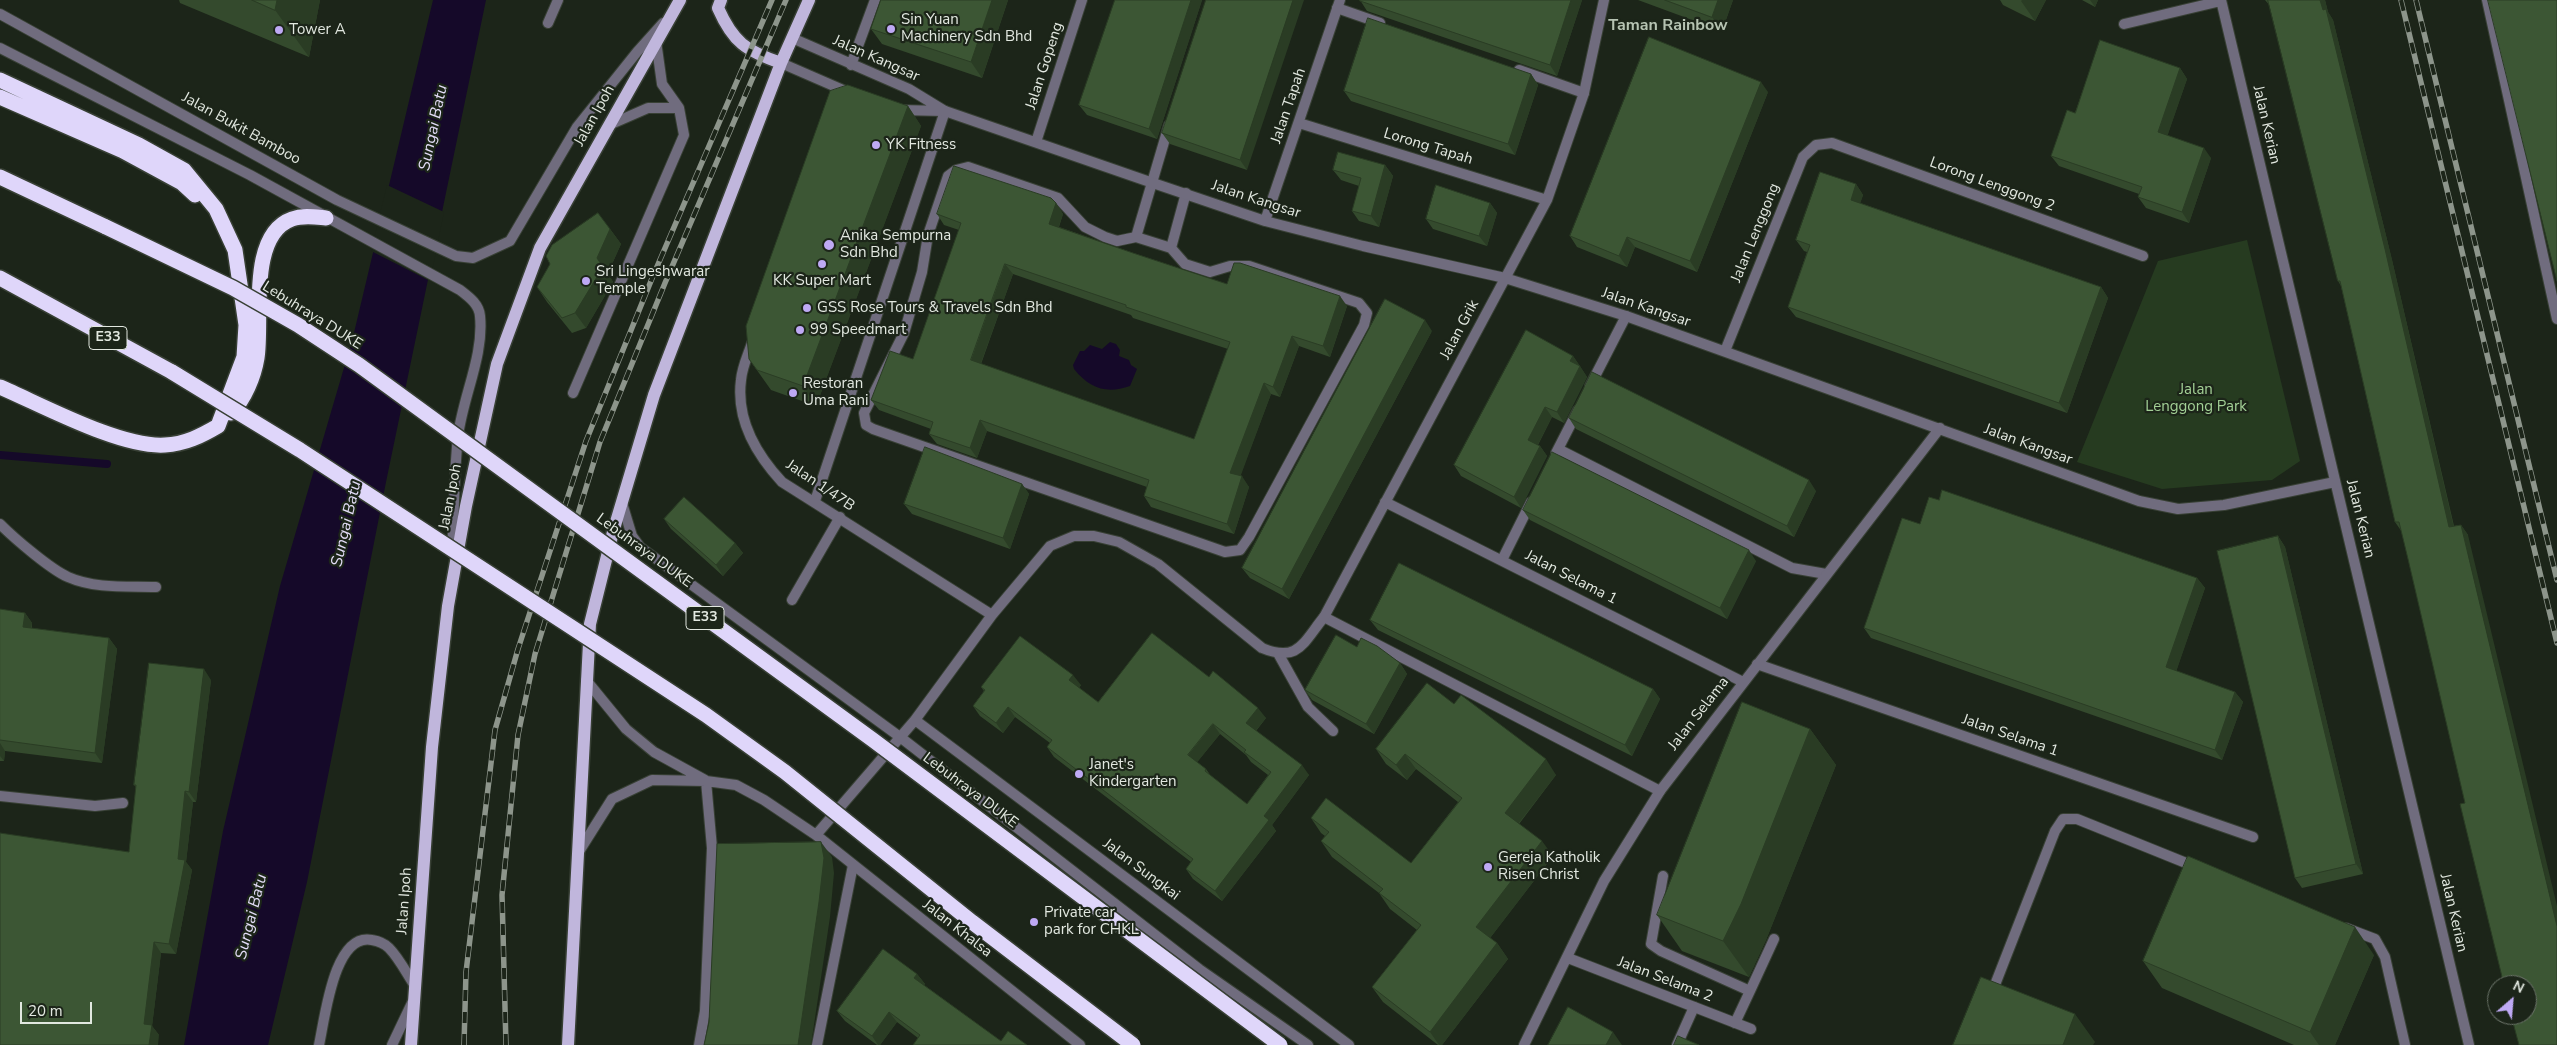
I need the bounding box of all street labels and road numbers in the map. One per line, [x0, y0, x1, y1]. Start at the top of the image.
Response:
street label: Jalan Gopeng [1022, 20, 1068, 112]
street label: Jalan Kangsar [830, 32, 922, 86]
street label: Jalan Tapah [1268, 66, 1310, 146]
street label: Jalan Ipoh [571, 82, 619, 150]
street label: Jalan Kerian [2248, 84, 2284, 166]
street label: Jalan Bukit Bamboo [179, 89, 303, 169]
street label: Lorong Tapah [1381, 125, 1475, 169]
street label: Lorong Lenggong 2 [1927, 154, 2057, 216]
street label: Jalan Kangsar [1209, 177, 1303, 223]
street label: Jalan Lenggong [1728, 181, 1784, 285]
street label: Lebuhraya DUKE [259, 278, 365, 354]
street label: Jalan Kangsar [1599, 284, 1693, 332]
street label: Jalan Grik [1437, 297, 1483, 363]
road number: E33 [89, 326, 127, 349]
street label: Jalan Kangsar [1981, 421, 2075, 469]
street label: Jalan 1/47B [782, 456, 858, 516]
street label: Jalan Ipoh [436, 462, 466, 532]
street label: Jalan Kerian [2342, 478, 2378, 560]
street label: Lebuhraya DUKE [592, 510, 696, 592]
street label: Jalan Selama 1 [1522, 547, 1620, 609]
road number: E33 [686, 606, 724, 630]
street label: Jalan Selama [1665, 674, 1733, 754]
street label: Jalan Selama 1 [1959, 711, 2061, 761]
street label: Lebuhraya DUKE [919, 749, 1021, 833]
street label: Jalan Sungkai [1099, 835, 1183, 905]
street label: Jalan Ipoh [394, 867, 416, 935]
street label: Jalan Kerian [2435, 872, 2471, 954]
street label: Jalan Khalsa [919, 896, 995, 962]
street label: Jalan Selama 2 [1615, 954, 1715, 1006]

